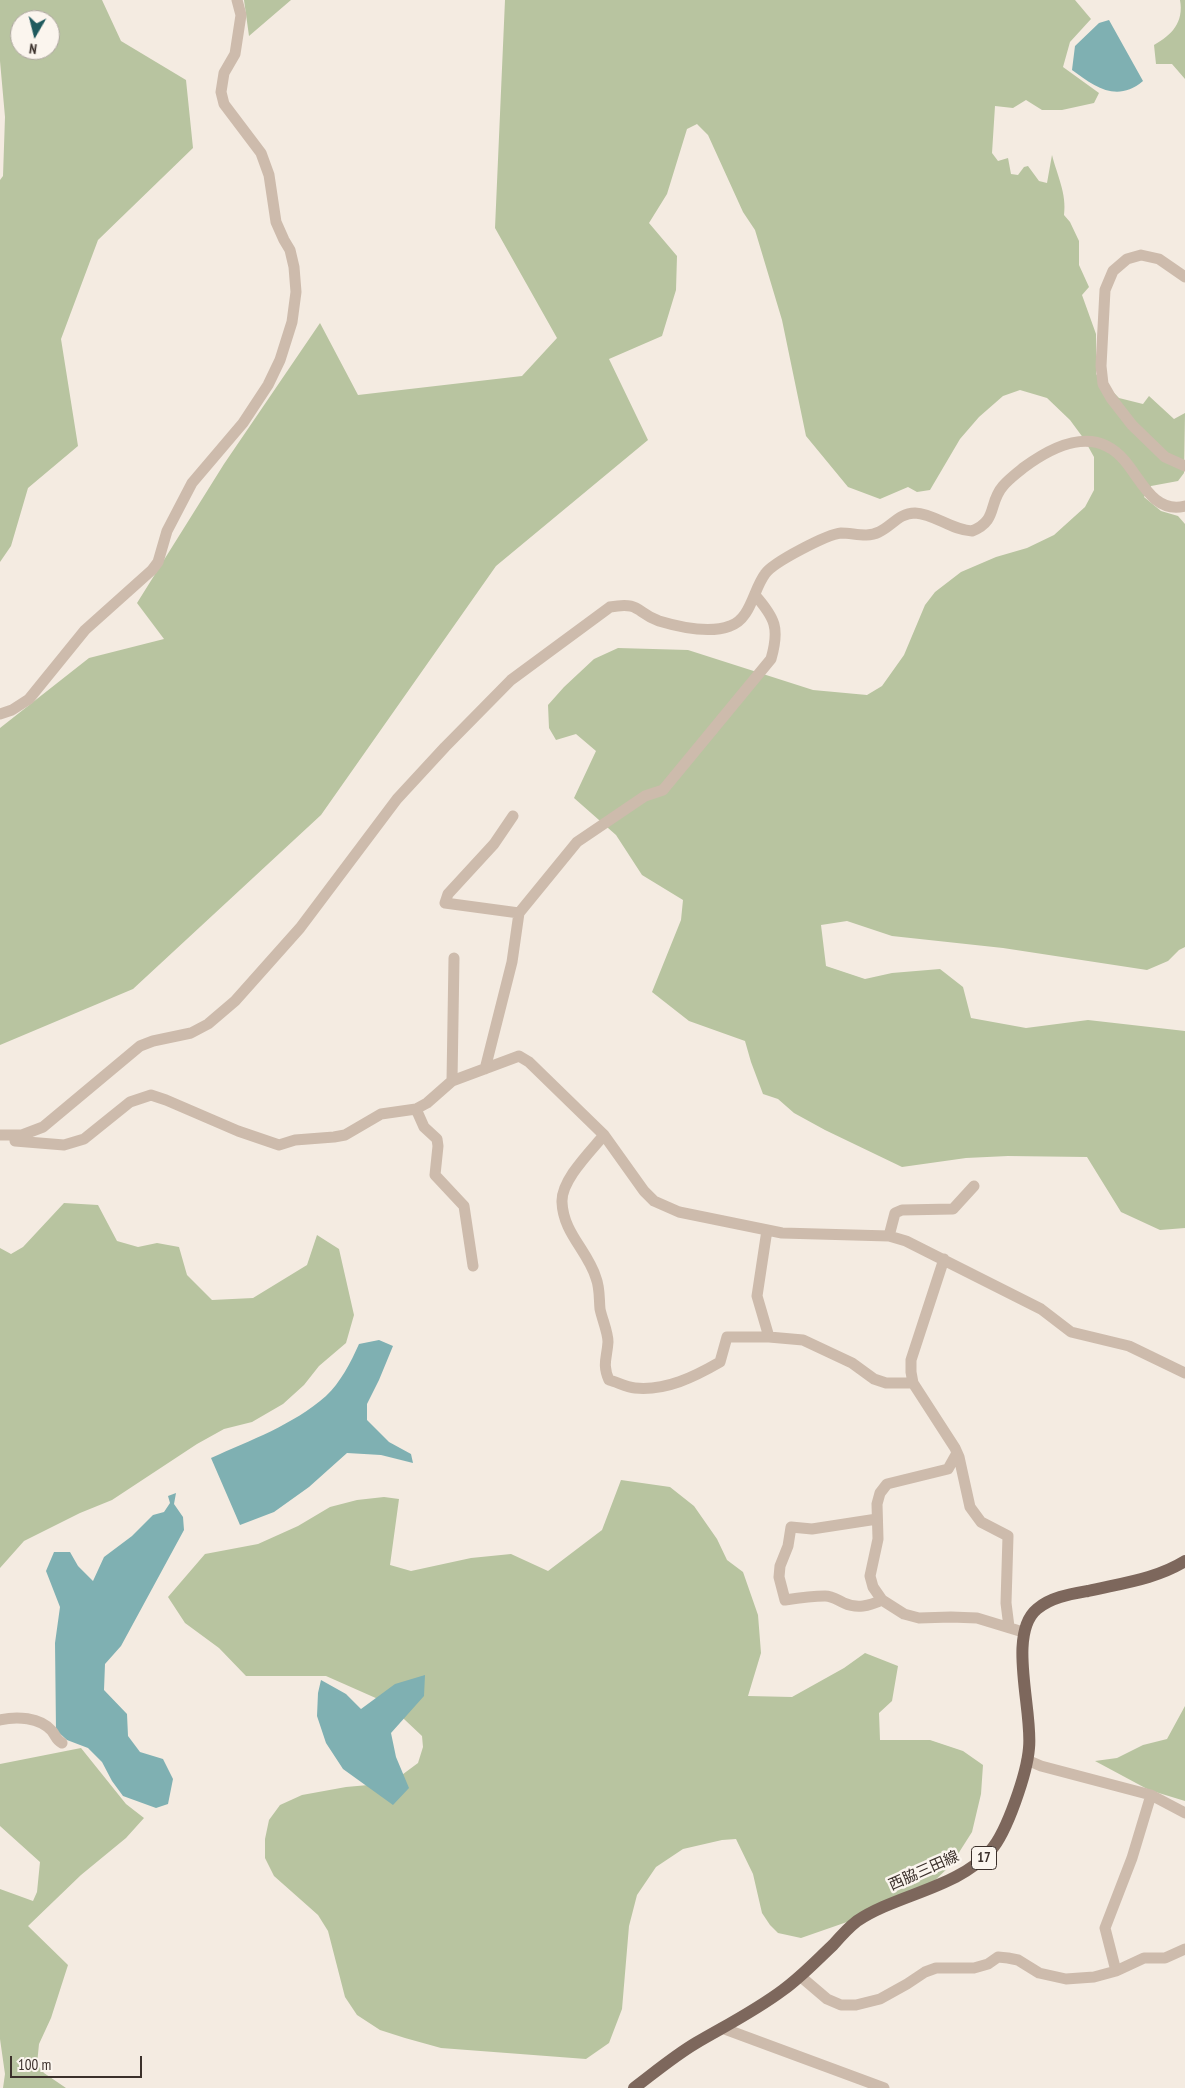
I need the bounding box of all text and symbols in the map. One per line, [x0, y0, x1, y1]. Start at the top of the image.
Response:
north arrow [10, 10, 60, 60]
text: N [28, 39, 38, 58]
road number: 17 [972, 1846, 996, 1870]
street label: 西脇三田線 [886, 1848, 962, 1894]
scale bar [12, 2046, 145, 2078]
text: 100 m [18, 2055, 51, 2074]

